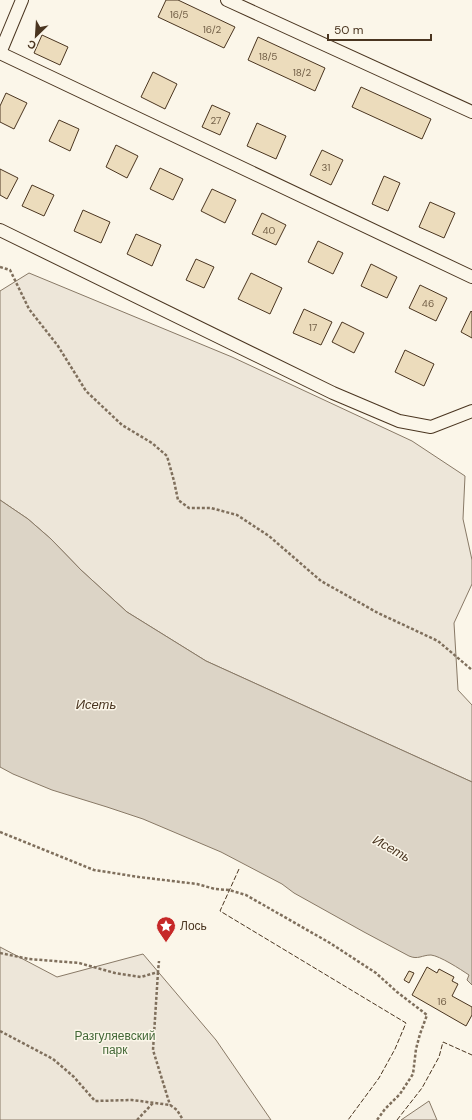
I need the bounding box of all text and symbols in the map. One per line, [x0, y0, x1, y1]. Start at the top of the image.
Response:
house number: 16/5 [170, 8, 188, 21]
north arrow [16, 16, 56, 56]
scale bar [328, 16, 431, 42]
text: 50 m [334, 22, 363, 38]
house number: 16/2 [203, 23, 222, 36]
text: С [25, 37, 38, 53]
house number: 18/5 [259, 50, 277, 63]
house number: 18/2 [293, 66, 312, 79]
house number: 27 [211, 114, 221, 127]
house number: 31 [322, 161, 330, 174]
house number: 40 [263, 224, 276, 237]
house number: 46 [422, 297, 434, 310]
house number: 17 [309, 321, 317, 334]
water label: Исеть [76, 696, 116, 713]
water label: Исеть [370, 831, 414, 866]
place icon: Лось [155, 915, 177, 943]
place label: Лось [180, 918, 207, 934]
house number: 16 [437, 995, 447, 1008]
park label: Разгуляевский парк [75, 1028, 155, 1058]

